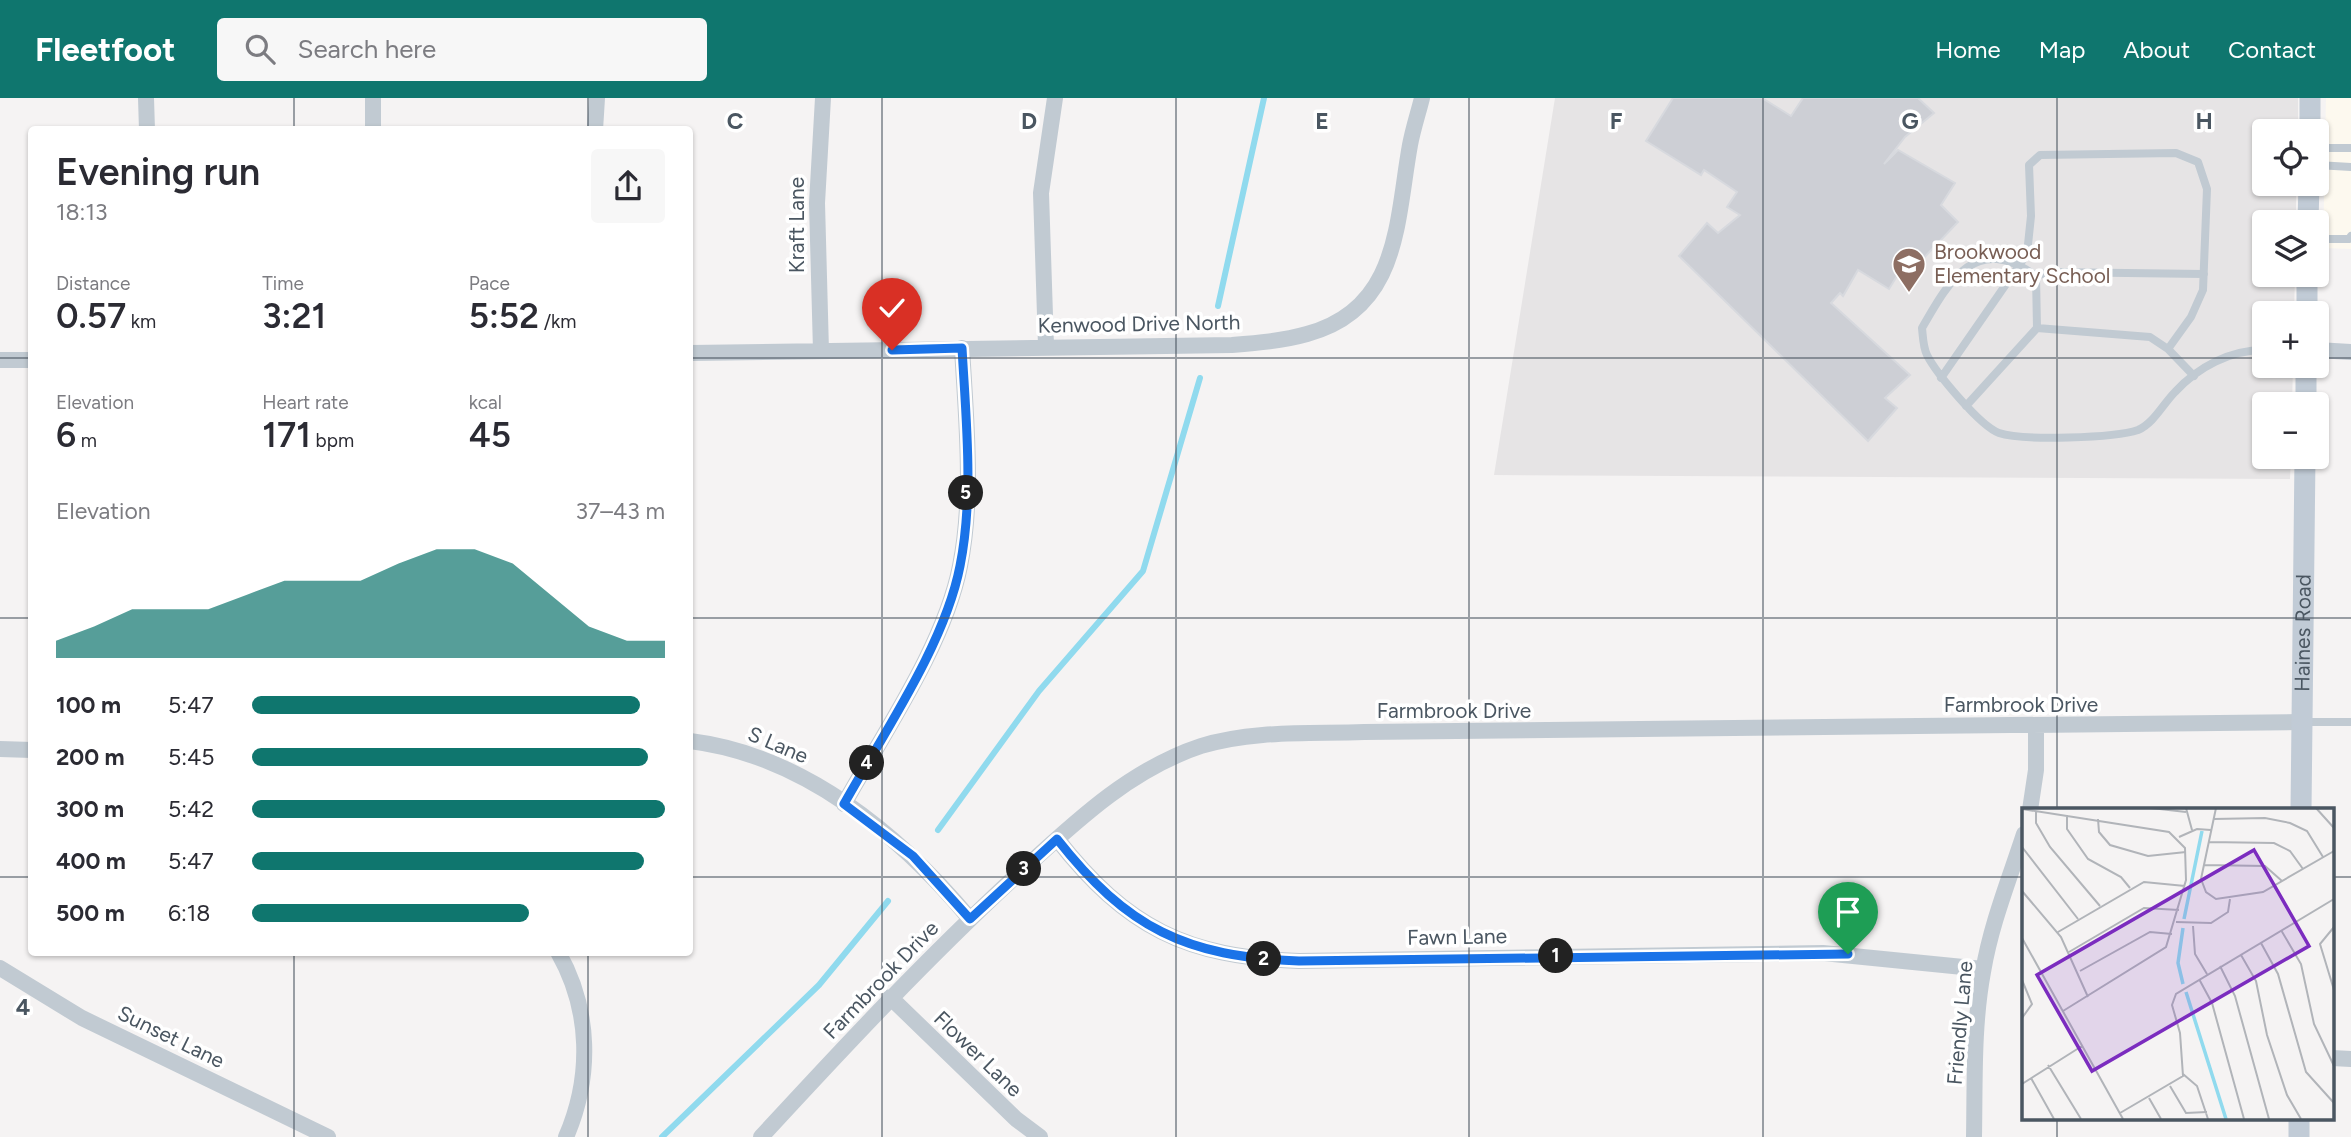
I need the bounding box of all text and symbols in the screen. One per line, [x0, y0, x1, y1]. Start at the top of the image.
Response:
search box [217, 18, 707, 81]
text: Fleetfoot [35, 30, 175, 69]
icon: search [241, 30, 279, 68]
text: Search here [297, 33, 436, 65]
text: Home [1935, 35, 2001, 64]
text: Map [2039, 35, 2085, 64]
text: About [2123, 35, 2190, 64]
text: Contact [2228, 35, 2316, 64]
text: C [727, 107, 744, 135]
text: D [1021, 107, 1037, 135]
text: E [1315, 107, 1329, 135]
text: F [1610, 107, 1623, 135]
text: G [1901, 107, 1919, 135]
text: H [2195, 107, 2213, 135]
map controls [2252, 119, 2329, 469]
button: locate [2252, 119, 2329, 196]
text: Evening run [56, 149, 260, 195]
button: share [591, 149, 665, 223]
street label: Kraft Lane [784, 177, 809, 273]
text: 18:13 [56, 198, 107, 226]
button: layers [2252, 210, 2329, 287]
place label: Brookwood Elementary School [1934, 239, 2110, 288]
school or university icon: Brookwood Elementary School [1890, 245, 1928, 294]
text: Distance [56, 272, 130, 295]
text: Time [262, 272, 304, 295]
text: Pace [469, 272, 510, 295]
pin [862, 278, 922, 350]
icon: check [873, 289, 911, 327]
text: 0.57 [56, 295, 126, 337]
text: 3:21 [262, 295, 326, 337]
text: 5:52 [469, 295, 539, 337]
button: + [2252, 301, 2329, 378]
street label: Kenwood Drive North [1037, 309, 1241, 338]
text: km [126, 310, 156, 333]
text: /km [539, 310, 576, 333]
text: Elevation [56, 391, 134, 414]
text: Heart rate [262, 391, 349, 414]
text: kcal [469, 391, 502, 414]
button: − [2252, 392, 2329, 469]
text: 6 [56, 414, 76, 456]
text: 171 [262, 414, 311, 456]
text: 45 [469, 414, 511, 456]
text: m [76, 429, 97, 452]
text: bpm [311, 429, 354, 452]
pin: 5 [948, 476, 984, 510]
text: 5 [960, 481, 971, 504]
text: Elevation [56, 497, 151, 525]
text: 37–43 m [575, 497, 665, 525]
street label: Haines Road [2289, 574, 2316, 692]
text: 100 m [56, 691, 121, 719]
text: 5:47 [168, 691, 214, 719]
street label: Farmbrook Drive [1944, 692, 2098, 717]
street label: Farmbrook Drive [1377, 698, 1531, 723]
street label: S Lane [744, 721, 812, 768]
text: 200 m [56, 743, 125, 771]
text: 5:45 [168, 743, 215, 771]
pin: 4 [850, 746, 884, 780]
text: 4 [860, 751, 873, 774]
text: 300 m [56, 795, 124, 823]
text: 5:42 [168, 795, 214, 823]
inset map [2022, 808, 2334, 1119]
text: 400 m [56, 847, 126, 875]
text: 5:47 [168, 847, 214, 875]
pin: 3 [1006, 852, 1042, 886]
text: 3 [1018, 857, 1029, 880]
pin [1818, 882, 1878, 954]
icon: arrive [1829, 893, 1867, 931]
text: 500 m [56, 899, 125, 927]
text: 6:18 [168, 899, 210, 927]
street label: Farmbrook Drive [818, 915, 943, 1044]
street label: Fawn Lane [1407, 923, 1507, 950]
pin: 1 [1538, 938, 1574, 974]
pin: 2 [1246, 942, 1282, 976]
text: 1 [1551, 944, 1560, 967]
text: 2 [1258, 947, 1269, 970]
street label: Friendly Lane [1942, 960, 1977, 1086]
text: 4 [16, 993, 30, 1021]
street label: Sunset Lane [114, 1000, 229, 1073]
street label: Flower Lane [929, 1005, 1028, 1102]

